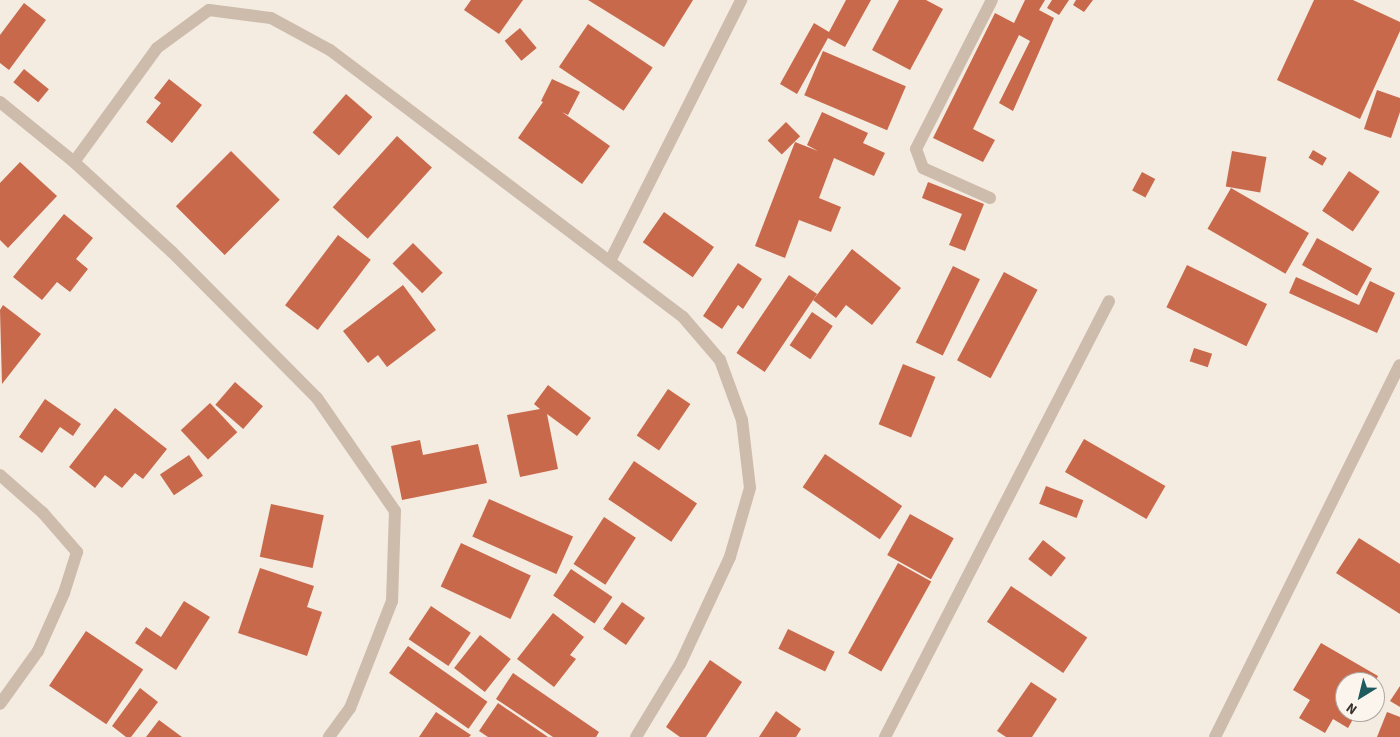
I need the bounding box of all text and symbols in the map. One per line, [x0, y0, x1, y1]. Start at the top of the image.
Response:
north arrow [1335, 672, 1385, 722]
text: N [1342, 697, 1361, 719]

